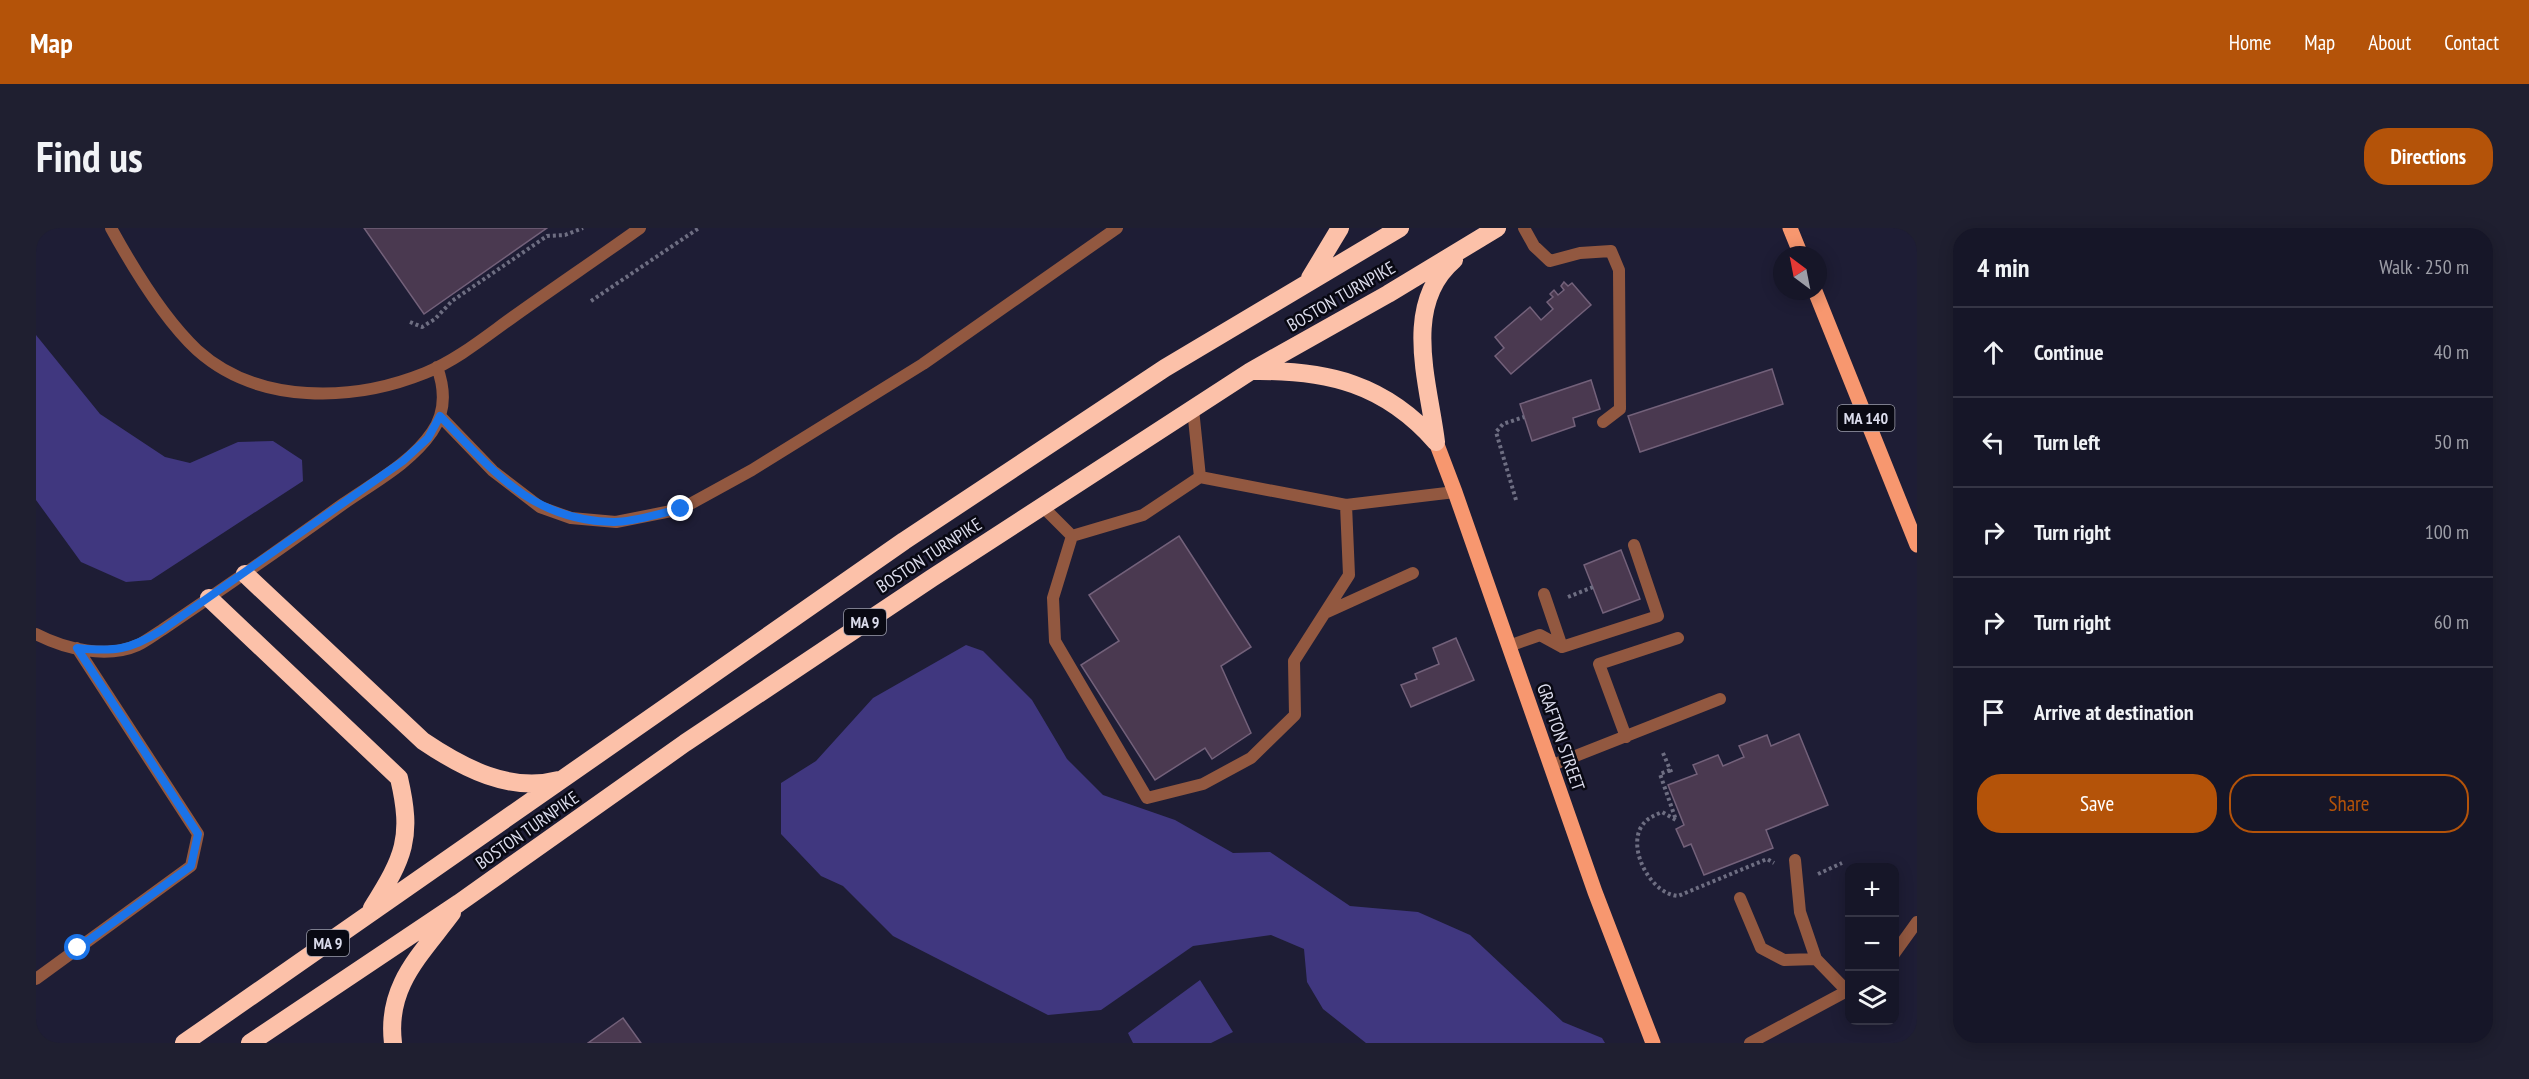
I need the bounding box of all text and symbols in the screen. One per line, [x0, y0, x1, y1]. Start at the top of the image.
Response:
text: Map [30, 24, 73, 61]
text: Home [2229, 29, 2271, 56]
text: Map [2304, 29, 2335, 56]
text: About [2368, 29, 2411, 56]
text: Contact [2444, 29, 2499, 56]
button: Directions [2364, 128, 2493, 185]
text: Find us [36, 129, 143, 184]
north arrow [1773, 246, 1827, 300]
text: 4 min [1977, 251, 2030, 284]
text: Walk · 250 m [2379, 254, 2469, 280]
street label: BOSTON TURNPIKE [1283, 256, 1399, 336]
icon: ahead [1977, 336, 2010, 369]
text: Continue [2034, 338, 2104, 366]
text: 40 m [2434, 339, 2469, 365]
road number: MA 140 [1838, 405, 1894, 431]
icon: left [1977, 426, 2010, 459]
text: Turn left [2034, 428, 2100, 456]
text: 50 m [2434, 429, 2469, 455]
route end [667, 495, 693, 521]
street label: BOSTON TURNPIKE [872, 512, 986, 598]
icon: right [1977, 516, 2010, 549]
text: Turn right [2034, 518, 2111, 546]
text: 100 m [2425, 519, 2469, 545]
icon: right [1977, 606, 2010, 639]
text: Turn right [2034, 608, 2111, 636]
road number: MA 9 [844, 609, 886, 635]
text: 60 m [2434, 609, 2469, 635]
street label: GRAFTON STREET [1532, 680, 1590, 794]
icon: arrive [1977, 696, 2010, 729]
text: Arrive at destination [2034, 698, 2194, 726]
button: Save [1977, 774, 2217, 833]
button: Share [2229, 774, 2469, 833]
street label: BOSTON TURNPIKE [471, 786, 583, 874]
map controls [1845, 863, 1899, 1025]
button: + [1845, 863, 1899, 917]
button: − [1845, 917, 1899, 971]
road number: MA 9 [307, 930, 349, 956]
route start [64, 934, 90, 960]
button: layers [1845, 971, 1899, 1025]

